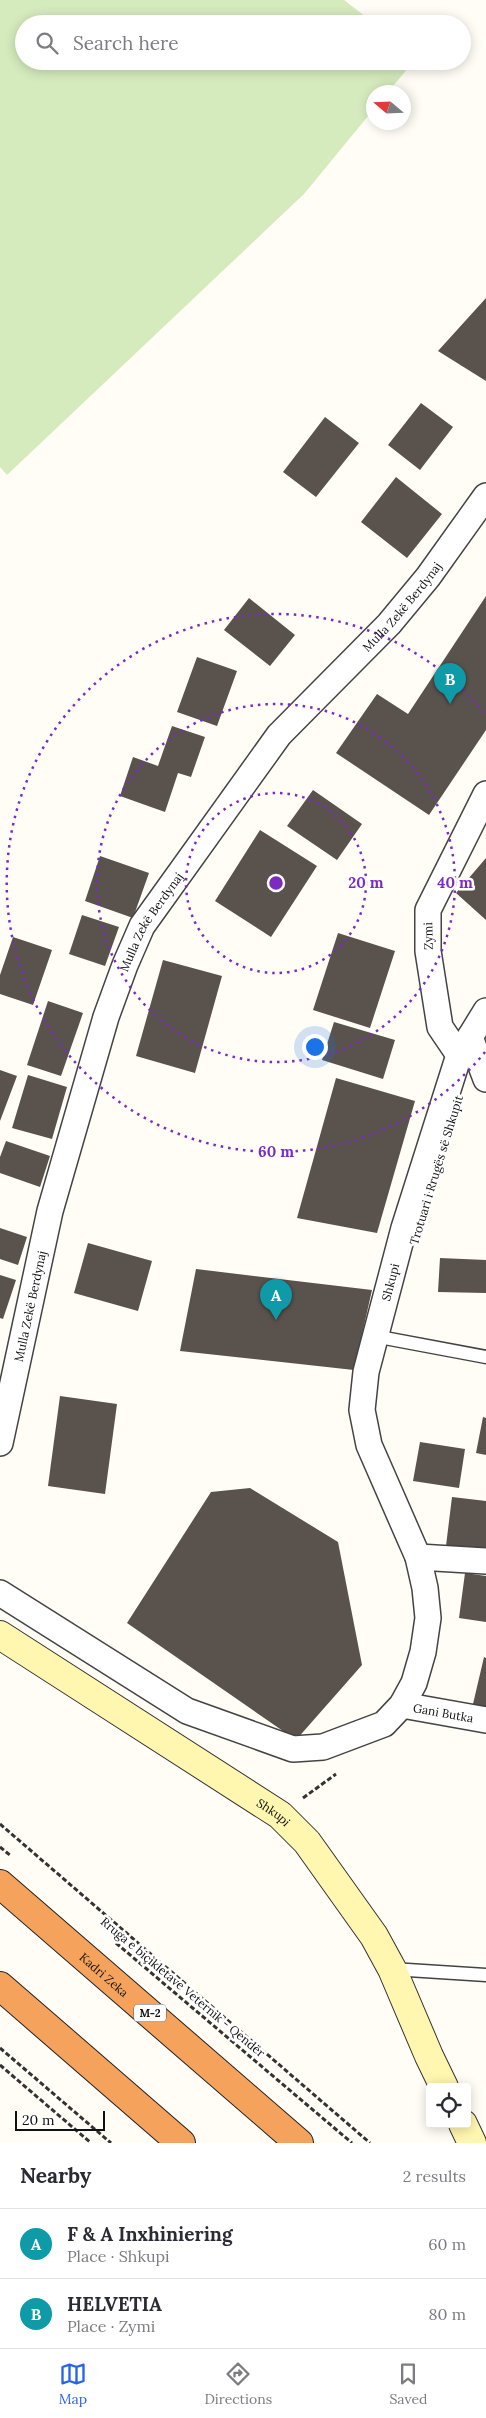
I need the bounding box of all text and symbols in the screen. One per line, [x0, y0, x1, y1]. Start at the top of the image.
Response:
search box [15, 15, 471, 70]
icon: search [33, 29, 61, 57]
text: Search here [73, 31, 179, 55]
north arrow [366, 85, 411, 130]
street label: Mulla Zekë Berdynaj [359, 559, 444, 654]
pin: B [434, 663, 466, 704]
street label: Mulla Zekë Berdynaj [116, 869, 186, 973]
text: 20 m [348, 873, 384, 892]
text: 40 m [437, 873, 473, 892]
centre of rings [267, 874, 285, 892]
street label: Zymi [420, 922, 436, 950]
your location [302, 1034, 328, 1060]
street label: Trotuari i Rrugës së Shkupit [406, 1093, 466, 1247]
text: 60 m [258, 1142, 294, 1161]
street label: Mulla Zekë Berdynaj [10, 1249, 49, 1363]
street label: Shkupi [378, 1262, 402, 1302]
pin: A [260, 1279, 292, 1320]
street label: Gani Butka [412, 1700, 475, 1725]
street label: Shkupi [254, 1795, 294, 1829]
street label: Rruga e biçikletave Veternik - Qendër [98, 1914, 269, 2061]
street label: Kadri Zeka [77, 1949, 132, 2000]
road number: M-2 [134, 2005, 166, 2022]
map controls [426, 2083, 471, 2128]
button: locate [426, 2083, 471, 2128]
scale bar [15, 2108, 105, 2131]
text: 20 m [22, 2111, 54, 2129]
text: Nearby [20, 2162, 91, 2189]
text: 2 results [403, 2166, 466, 2186]
text: F & A Inxhiniering [67, 2222, 233, 2246]
text: A [31, 2234, 41, 2254]
text: 60 m [428, 2234, 466, 2254]
text: Place · Shkupi [67, 2246, 170, 2266]
text: HELVETIA [67, 2292, 162, 2316]
text: B [31, 2304, 41, 2324]
text: 80 m [429, 2304, 466, 2324]
text: Place · Zymi [67, 2316, 155, 2336]
tab: Map [59, 2360, 87, 2408]
tab: Directions [204, 2360, 272, 2408]
tab: Saved [389, 2360, 427, 2408]

